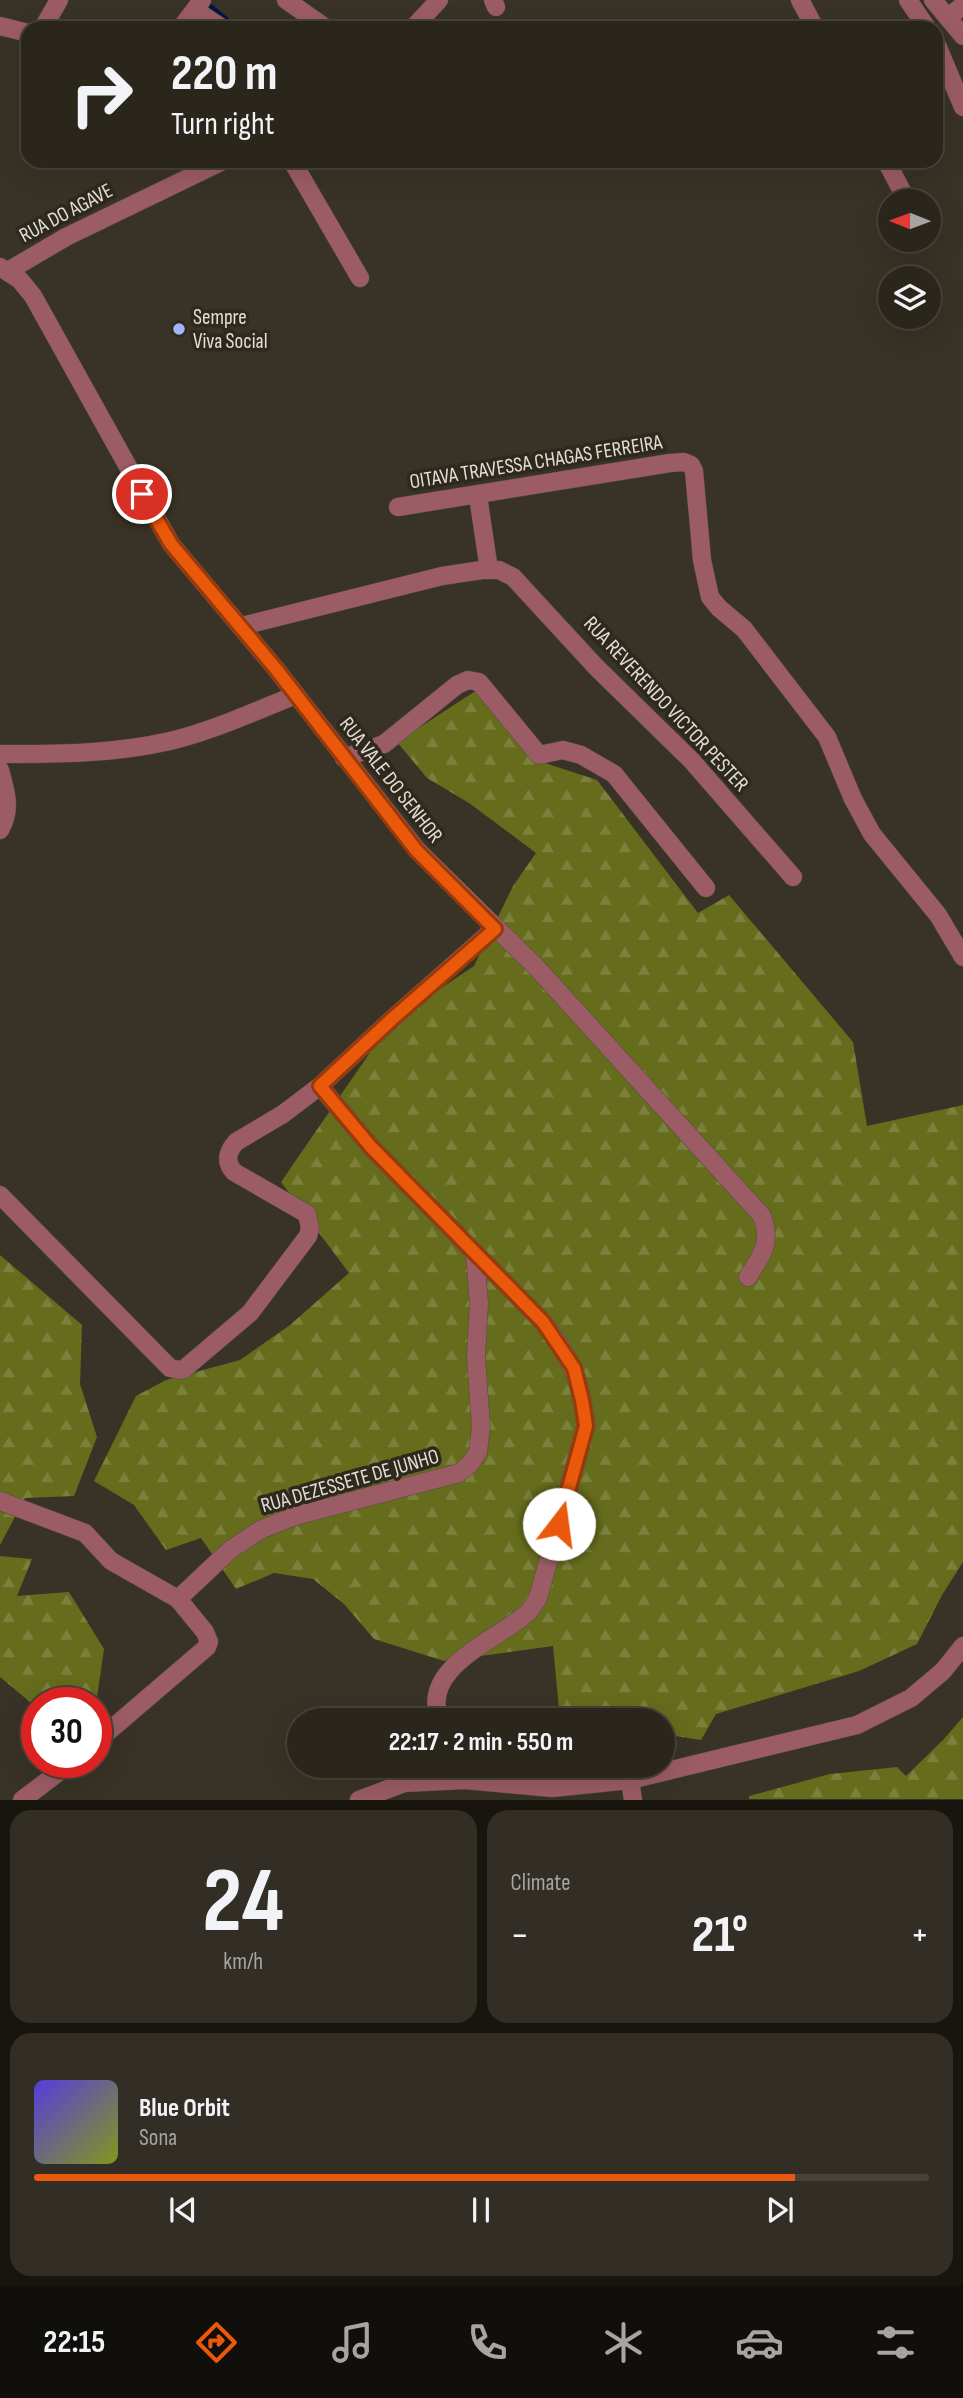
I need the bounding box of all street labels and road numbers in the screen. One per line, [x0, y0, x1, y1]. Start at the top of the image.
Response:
street label: RUA DO AGAVE [15, 178, 117, 248]
street label: OITAVA TRAVESSA CHAGAS FERREIRA [408, 430, 665, 494]
street label: RUA REVERENDO VICTOR PESTER [578, 611, 754, 797]
street label: RUA VALE DO SENHOR [334, 712, 448, 848]
street label: RUA DEZESSETE DE JUNHO [258, 1444, 442, 1518]

